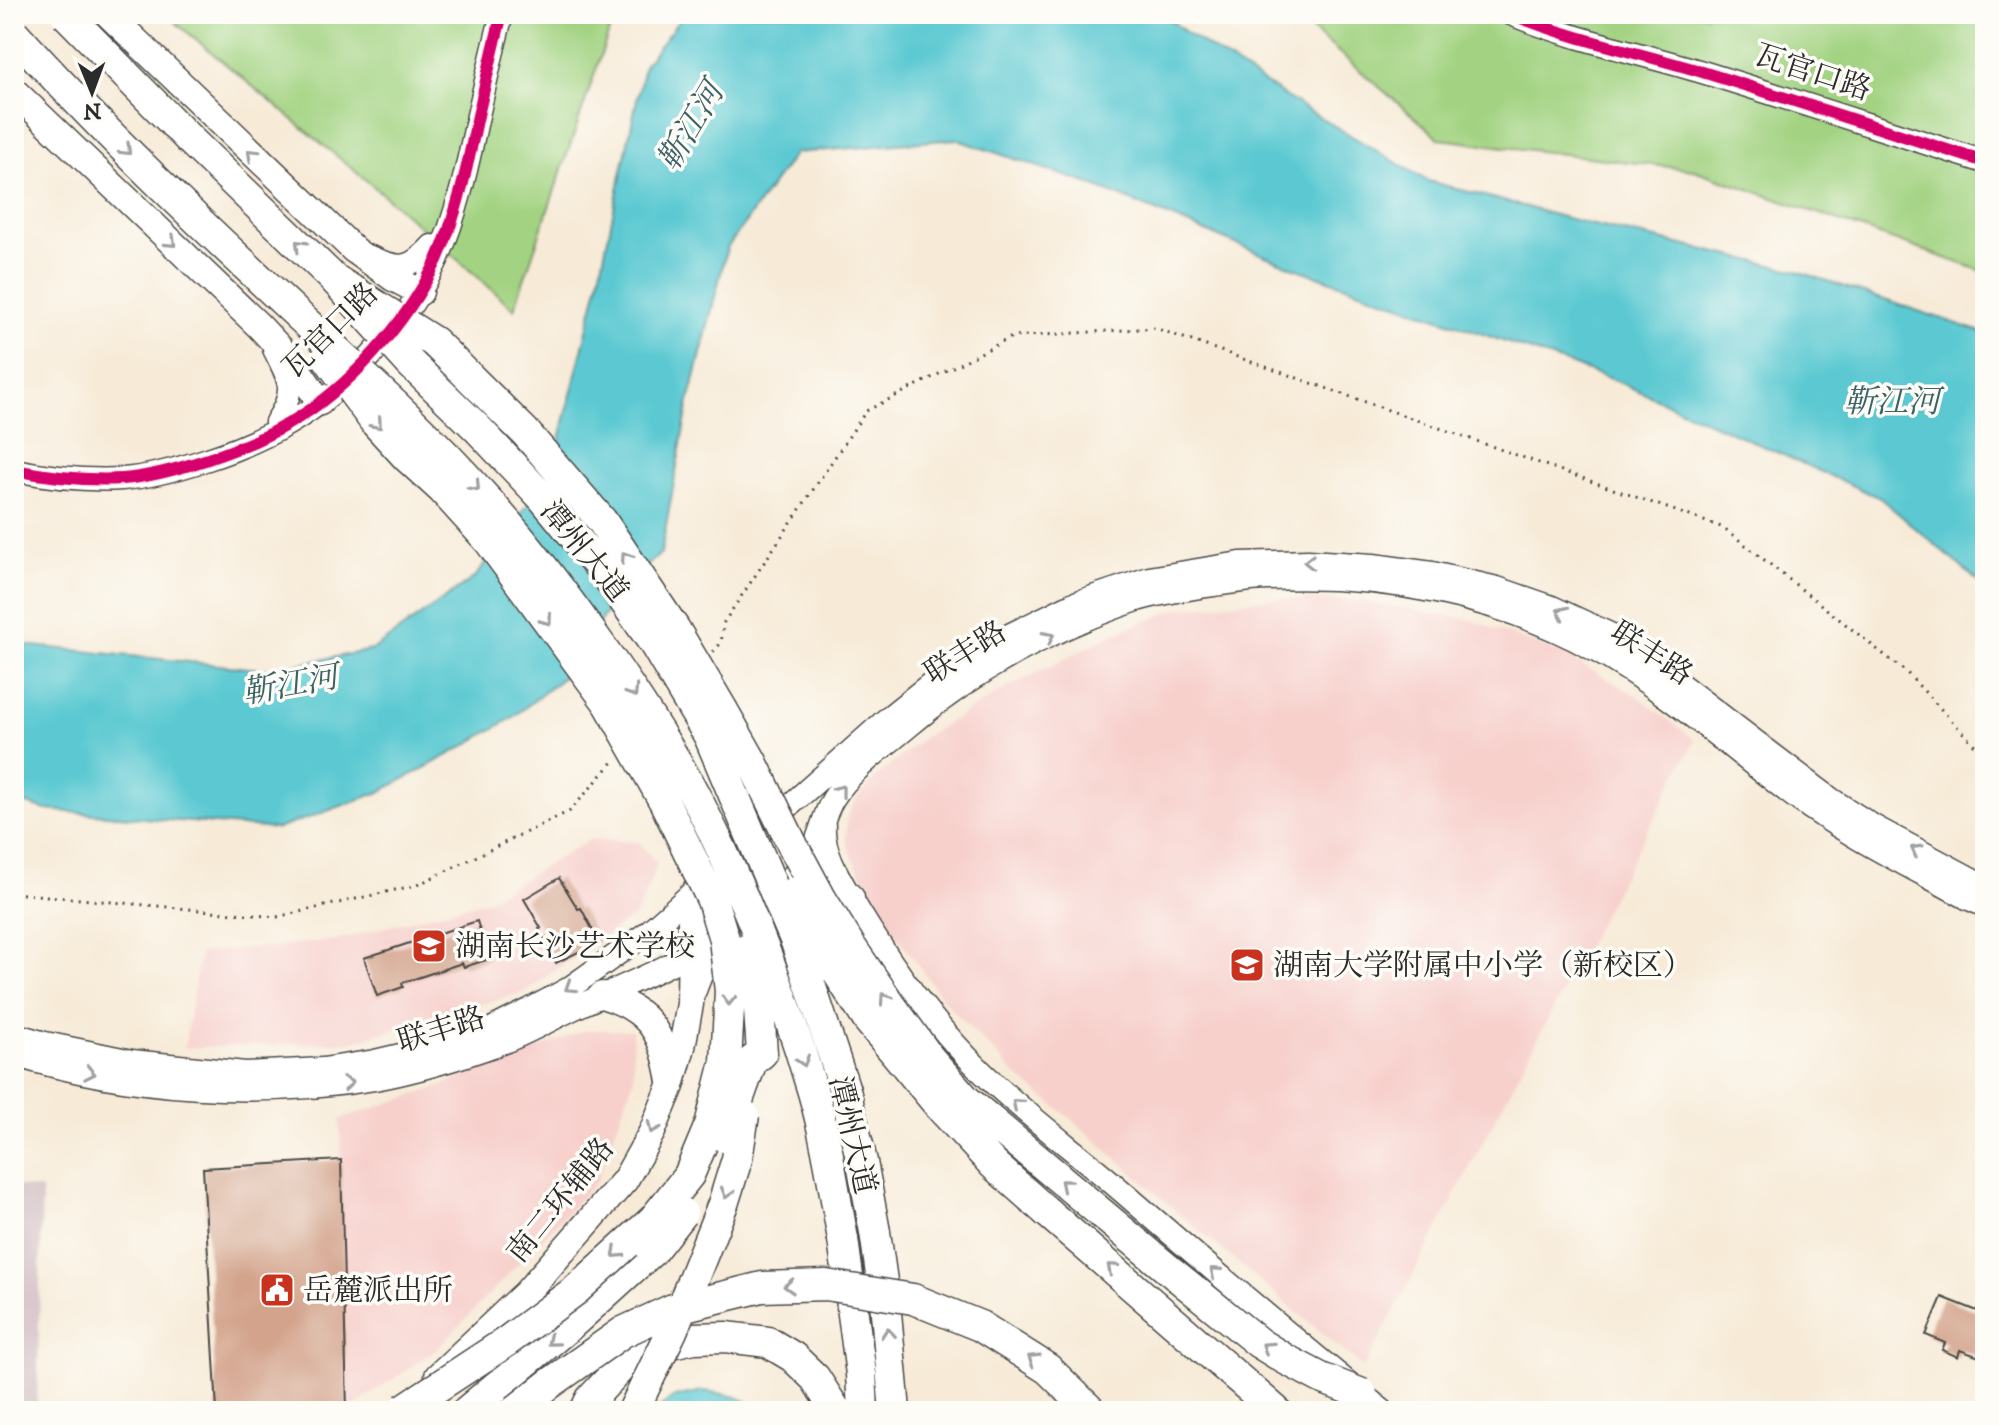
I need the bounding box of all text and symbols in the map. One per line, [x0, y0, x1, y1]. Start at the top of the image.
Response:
street label: 瓦官口路 [1750, 37, 1875, 110]
north arrow [52, 52, 132, 132]
water label: 靳江河 [650, 71, 736, 178]
text: N [83, 97, 102, 124]
one-way arrow [117, 141, 132, 155]
one-way arrow [247, 149, 261, 164]
one-way arrow [162, 233, 176, 248]
one-way arrow [295, 240, 309, 254]
street label: 瓦官口路 [276, 276, 387, 387]
water label: 靳江河 [1844, 383, 1945, 423]
one-way arrow [367, 415, 382, 429]
one-way arrow [465, 477, 480, 491]
street label: 潭州大道 [532, 494, 636, 610]
one-way arrow [621, 552, 636, 566]
one-way arrow [1302, 553, 1315, 570]
one-way arrow [1556, 605, 1570, 621]
one-way arrow [537, 611, 552, 625]
street label: 联丰路 [918, 614, 1014, 693]
street label: 联丰路 [1603, 614, 1699, 694]
one-way arrow [1040, 631, 1055, 646]
water label: 靳江河 [240, 657, 346, 714]
one-way arrow [623, 683, 638, 697]
one-way arrow [831, 784, 845, 798]
one-way arrow [1910, 844, 1924, 859]
school or university icon: 湖南长沙艺术学校 [410, 927, 448, 965]
place label: 湖南长沙艺术学校 [455, 929, 695, 966]
school or university icon: 湖南大学附属中小学（新校区） [1228, 946, 1266, 984]
place label: 湖南大学附属中小学（新校区） [1273, 948, 1693, 985]
one-way arrow [565, 977, 579, 992]
one-way arrow [880, 992, 895, 1006]
one-way arrow [720, 994, 738, 1007]
street label: 联丰路 [393, 1000, 490, 1061]
one-way arrow [794, 1054, 810, 1068]
one-way arrow [83, 1064, 96, 1081]
street label: 潭州大道 [820, 1073, 883, 1198]
one-way arrow [342, 1075, 355, 1092]
one-way arrow [1012, 1099, 1027, 1114]
one-way arrow [647, 1120, 663, 1134]
street label: 南二环辅路 [500, 1131, 623, 1271]
one-way arrow [1060, 1179, 1074, 1194]
one-way arrow [720, 1185, 736, 1199]
one-way arrow [612, 1244, 626, 1258]
one-way arrow [1106, 1263, 1121, 1278]
one-way arrow [1210, 1267, 1225, 1282]
public building icon: 岳麓派出所 [258, 1271, 296, 1309]
place label: 岳麓派出所 [303, 1273, 453, 1310]
one-way arrow [782, 1277, 795, 1294]
one-way arrow [880, 1326, 897, 1339]
one-way arrow [547, 1331, 561, 1346]
one-way arrow [1261, 1342, 1276, 1357]
one-way arrow [1027, 1354, 1042, 1369]

